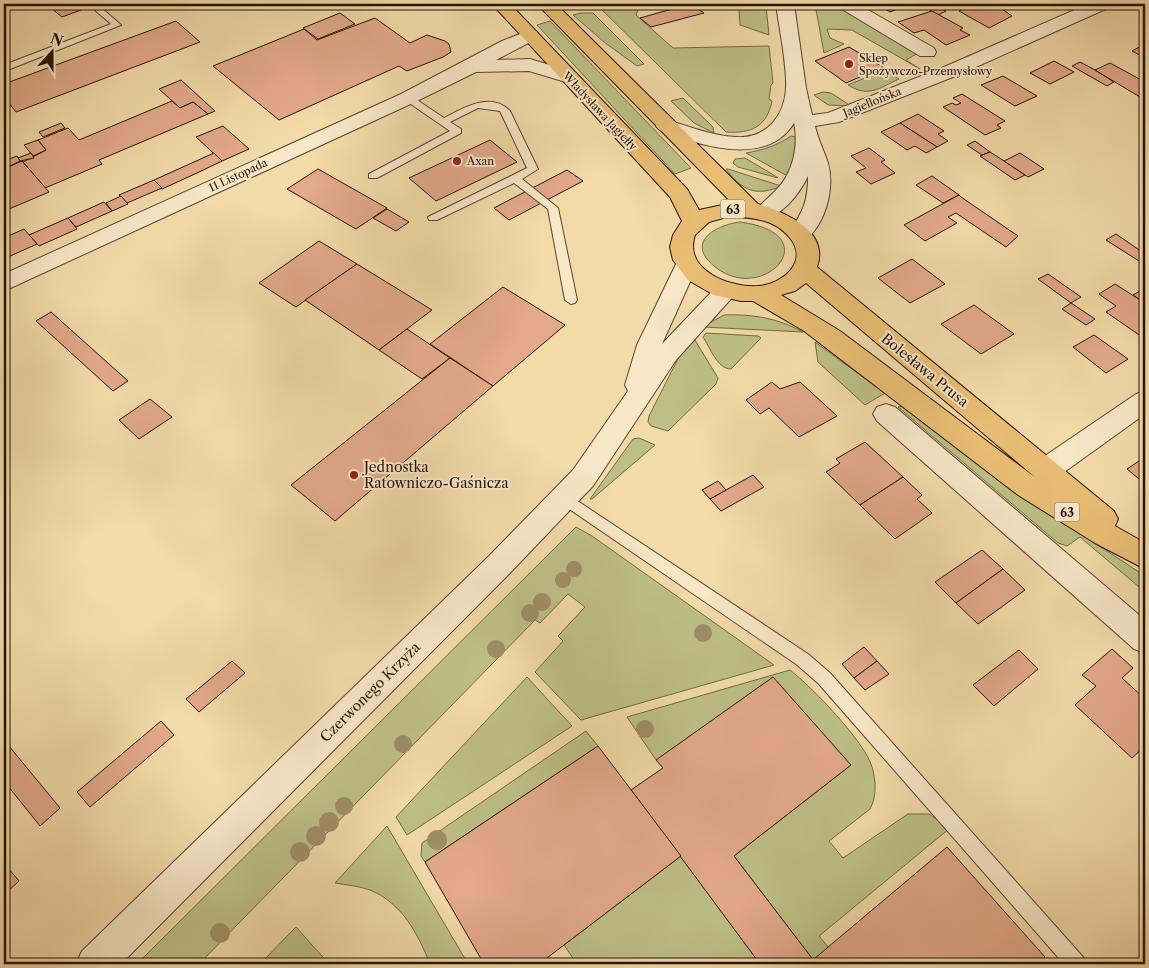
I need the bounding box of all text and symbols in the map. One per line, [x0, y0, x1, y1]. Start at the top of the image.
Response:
north arrow [28, 28, 78, 78]
text: N [48, 29, 66, 50]
place label: Sklep Spożywczo-Przemysłowy [859, 51, 993, 78]
marker: Sklep Spożywczo-Przemysłowy [843, 58, 855, 70]
street label: Władysława Jagiełły [559, 68, 641, 154]
street label: Jagiellońska [839, 84, 903, 121]
place label: Axan [466, 154, 494, 168]
street label: 11 Listopada [206, 155, 270, 195]
marker: Axan [451, 155, 463, 167]
road number: 63 [720, 200, 746, 218]
street label: Bolesława Prusa [878, 329, 973, 411]
place label: Jednostka Ratowniczo-Gaśnicza [362, 458, 509, 492]
marker: Jednostka Ratowniczo-Gaśnicza [348, 469, 360, 481]
road number: 63 [1054, 502, 1080, 522]
street label: Czerwonego Krzyża [316, 638, 424, 746]

